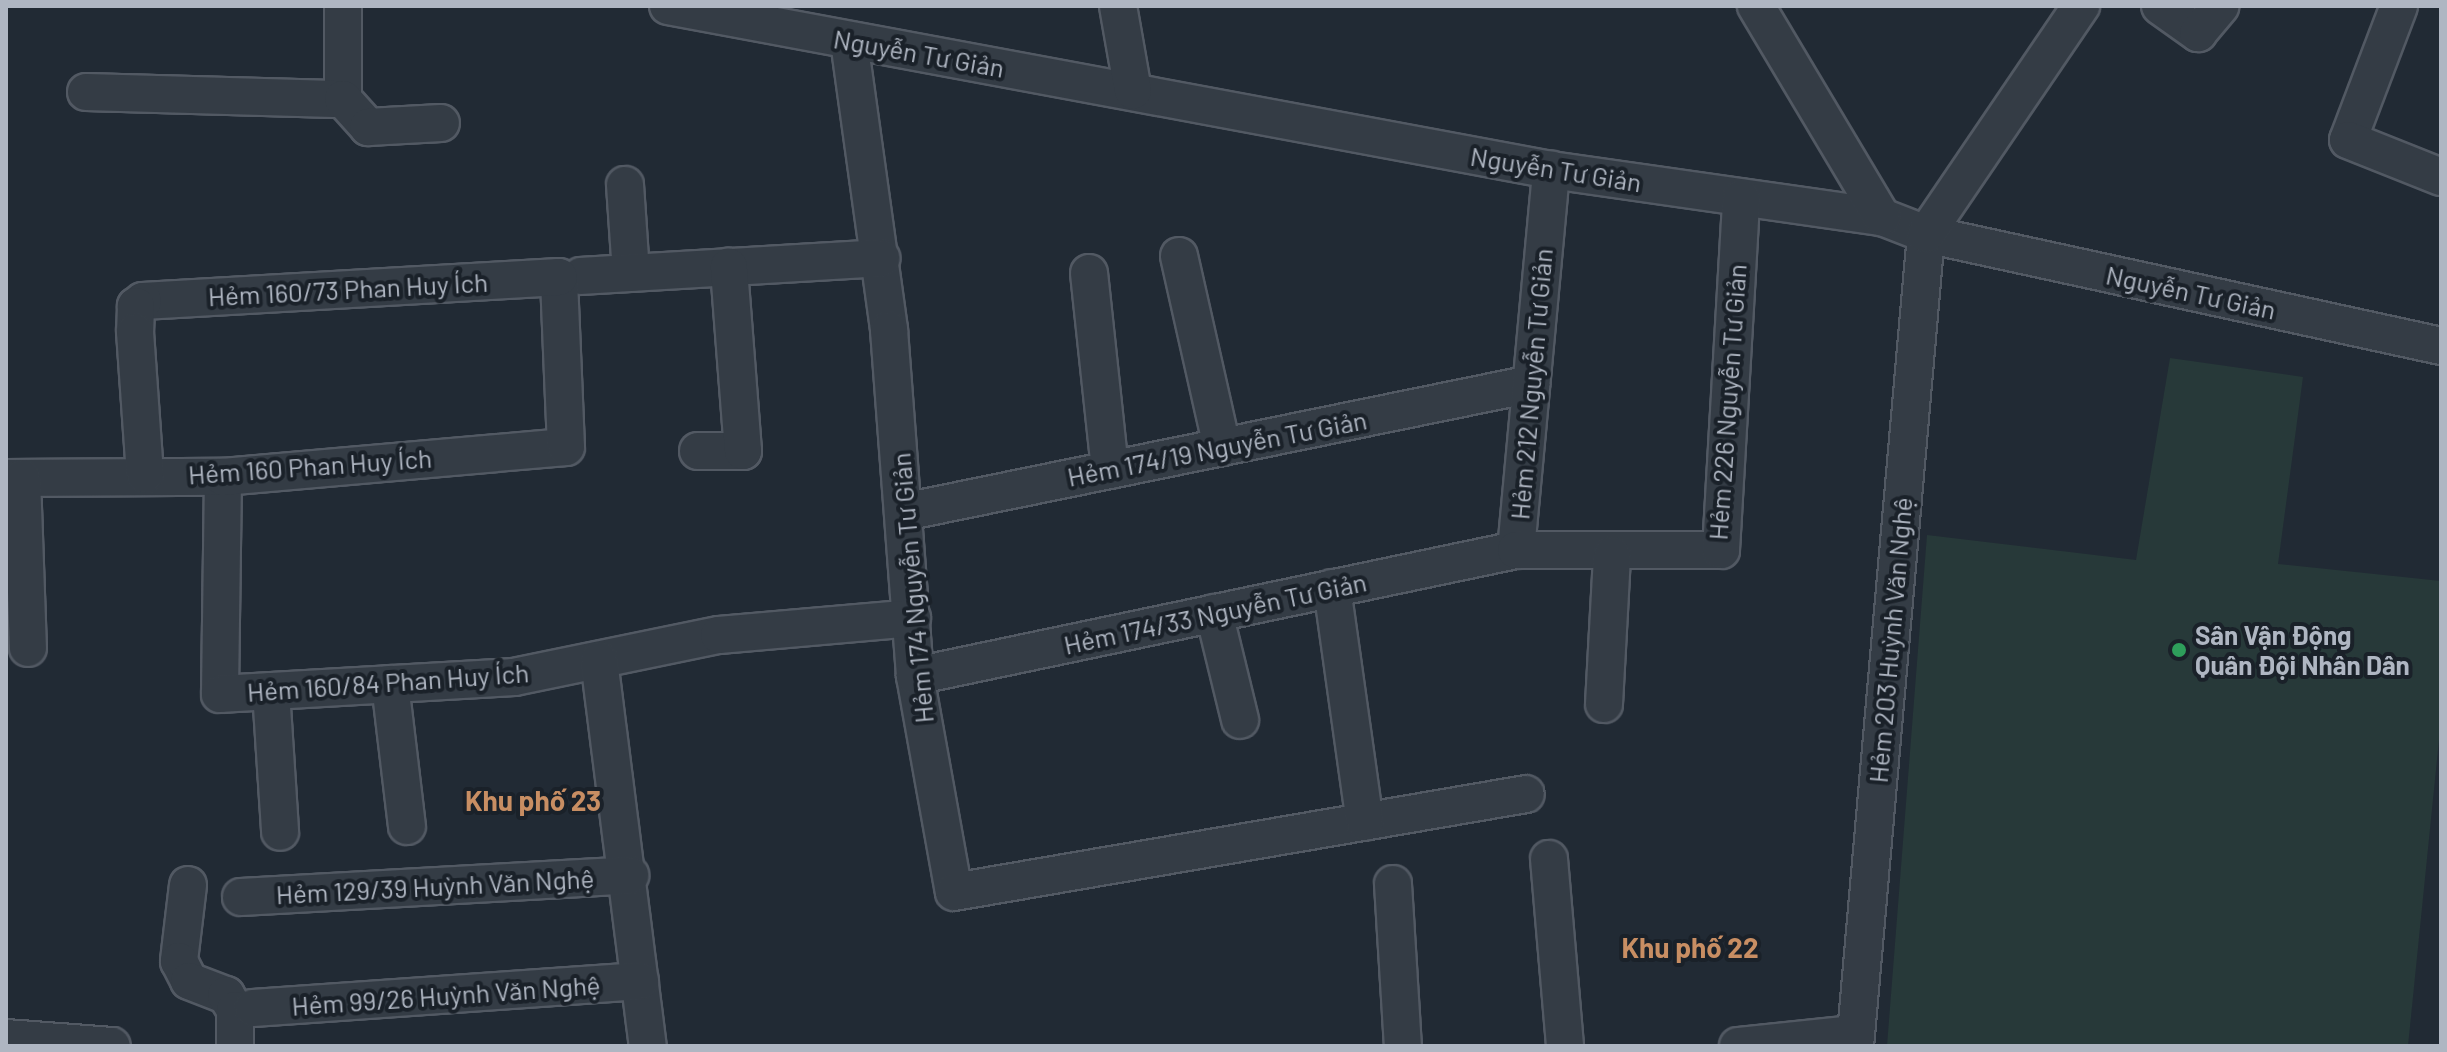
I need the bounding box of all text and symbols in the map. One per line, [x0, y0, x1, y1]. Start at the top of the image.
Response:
street label: Nguyễn Tư Giản [831, 23, 1007, 83]
street label: Nguyễn Tư Giản [1468, 140, 1644, 198]
street label: Hẻm 212 Nguyễn Tư Giản [1504, 247, 1558, 521]
street label: Nguyễn Tư Giản [2103, 259, 2279, 325]
street label: Hẻm 226 Nguyễn Tư Giản [1702, 263, 1752, 541]
street label: Hẻm 160/73 Phan Huy Ích [207, 266, 489, 312]
street label: Hẻm 174/19 Nguyễn Tư Giản [1065, 404, 1369, 492]
street label: Hẻm 160 Phan Huy Ích [187, 442, 433, 490]
street label: Hẻm 174 Nguyễn Tư Giản [885, 452, 939, 724]
street label: Hẻm 203 Huỳnh Văn Nghệ [1862, 496, 1918, 784]
street label: Hẻm 174/33 Nguyễn Tư Giản [1061, 566, 1369, 660]
place label: Sân Vận Động Quân Đội Nhân Dân [2195, 619, 2410, 680]
marker: Sân Vận Động Quân Đội Nhân Dân [2170, 641, 2188, 659]
street label: Hẻm 160/84 Phan Huy Ích [246, 657, 530, 707]
district label: Khu phố 23 [465, 783, 601, 817]
street label: Hẻm 129/39 Huỳnh Văn Nghệ [275, 862, 595, 910]
district label: Khu phố 22 [1621, 930, 1759, 964]
street label: Hẻm 99/26 Huỳnh Văn Nghệ [291, 969, 601, 1021]

